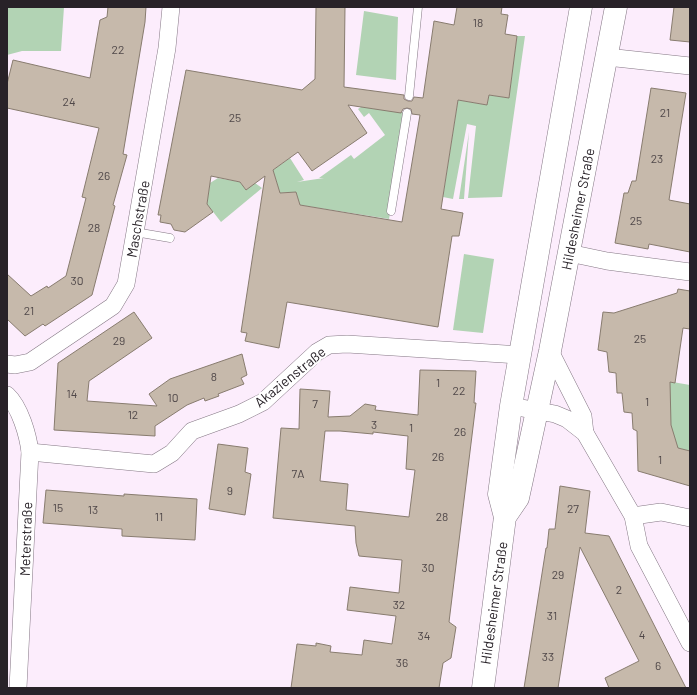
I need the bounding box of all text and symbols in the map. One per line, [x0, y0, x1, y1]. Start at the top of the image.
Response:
house number: 18 [473, 15, 483, 29]
house number: 22 [112, 42, 124, 56]
house number: 24 [62, 94, 76, 108]
house number: 21 [660, 105, 670, 119]
house number: 25 [229, 110, 241, 124]
street label: Hildesheimer Straße [557, 147, 598, 271]
house number: 23 [651, 151, 663, 165]
house number: 26 [98, 168, 110, 182]
street label: Maschstraße [122, 179, 153, 259]
house number: 25 [630, 213, 642, 227]
house number: 28 [88, 220, 100, 234]
house number: 30 [71, 273, 83, 287]
house number: 21 [24, 303, 34, 317]
house number: 25 [634, 331, 646, 345]
house number: 29 [113, 333, 125, 347]
street label: Akazienstraße [251, 343, 329, 410]
house number: 8 [211, 369, 217, 383]
house number: 1 [436, 375, 440, 389]
house number: 22 [453, 383, 465, 397]
house number: 14 [67, 386, 77, 400]
house number: 10 [168, 390, 178, 404]
house number: 1 [645, 394, 649, 408]
house number: 7 [312, 396, 318, 410]
house number: 12 [128, 407, 138, 421]
house number: 3 [371, 417, 377, 431]
house number: 1 [409, 420, 413, 434]
house number: 26 [454, 424, 466, 438]
house number: 26 [432, 449, 444, 463]
house number: 1 [658, 452, 662, 466]
house number: 7A [292, 466, 304, 480]
house number: 9 [227, 483, 233, 497]
house number: 15 [53, 500, 63, 514]
house number: 27 [567, 501, 579, 515]
street label: Meterstraße [16, 502, 35, 576]
house number: 13 [88, 502, 98, 516]
house number: 11 [155, 509, 163, 523]
house number: 28 [436, 509, 448, 523]
street label: Hildesheimer Straße [476, 540, 511, 665]
house number: 30 [422, 560, 434, 574]
house number: 29 [552, 567, 564, 581]
house number: 2 [616, 582, 622, 596]
house number: 32 [393, 597, 405, 611]
house number: 31 [547, 608, 557, 622]
house number: 4 [639, 627, 645, 641]
house number: 34 [418, 628, 430, 642]
house number: 33 [542, 649, 554, 663]
house number: 36 [396, 655, 408, 669]
house number: 6 [655, 658, 661, 672]

